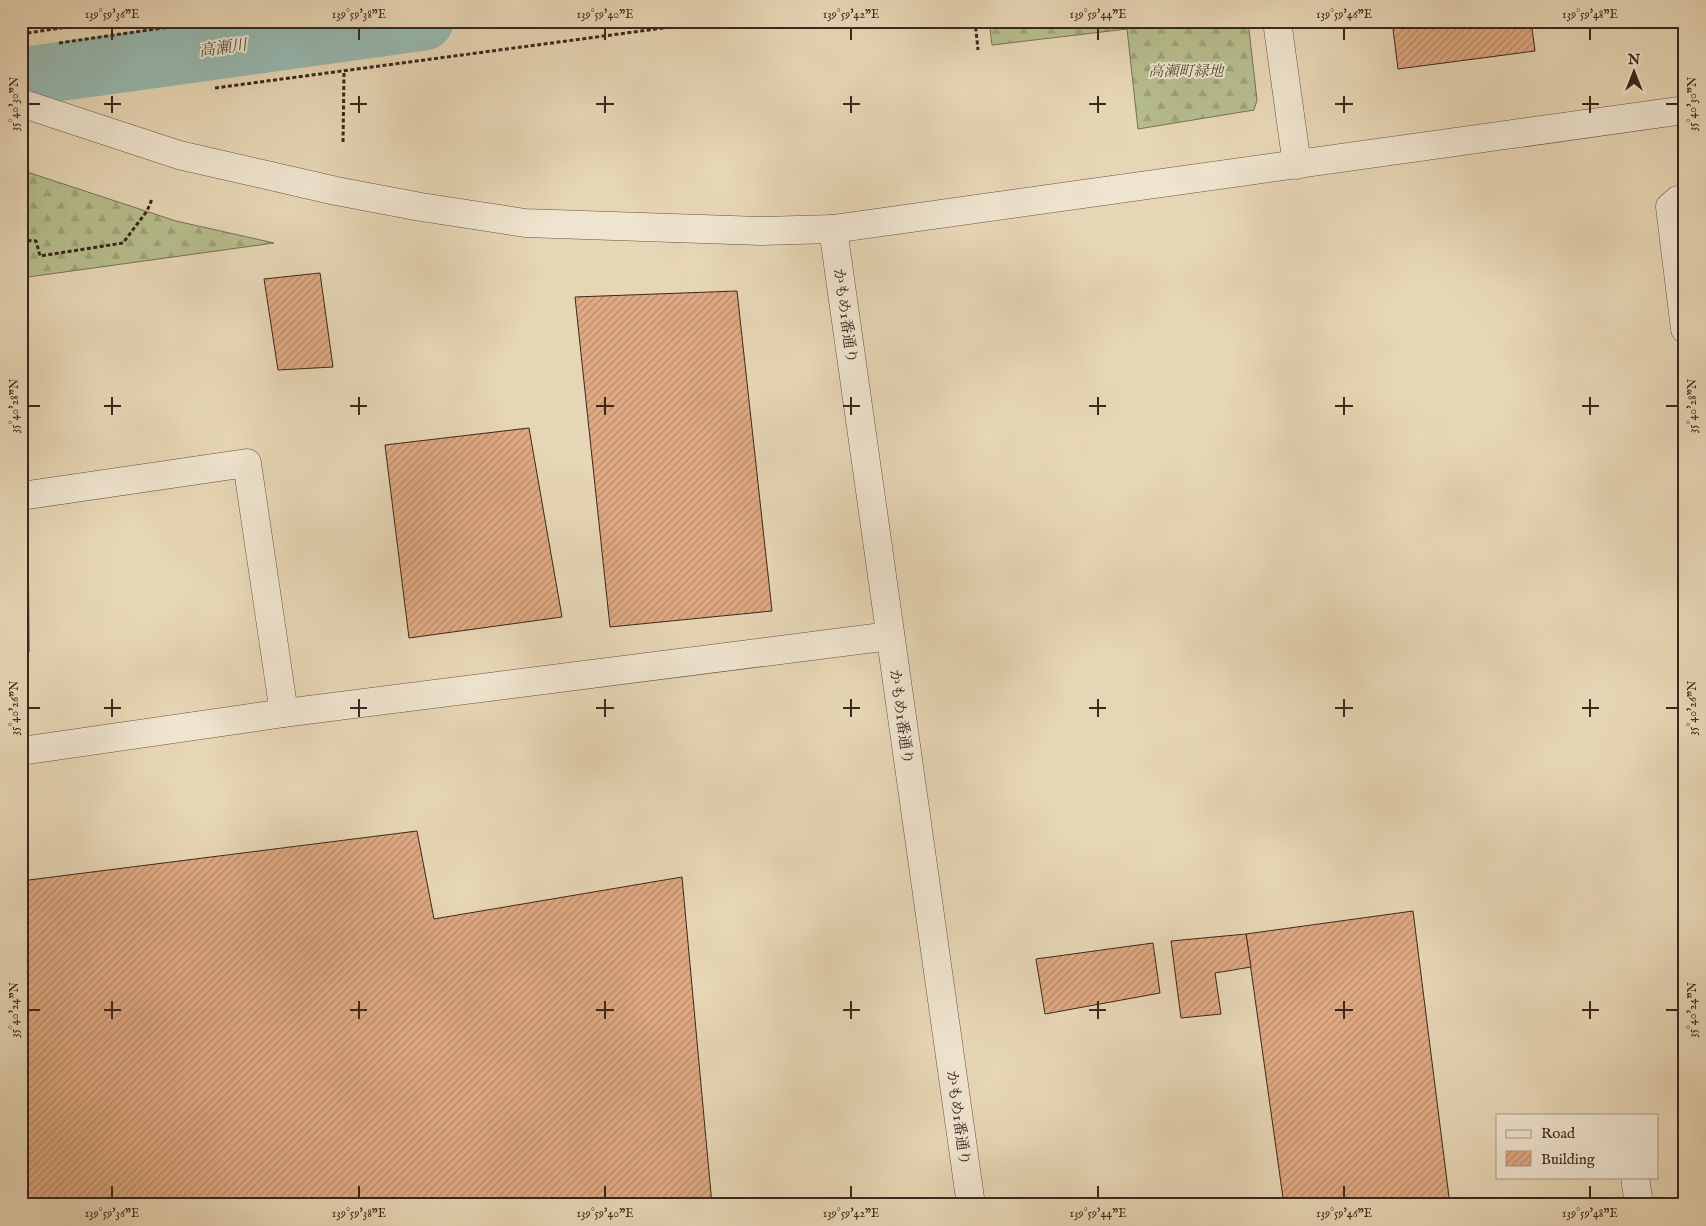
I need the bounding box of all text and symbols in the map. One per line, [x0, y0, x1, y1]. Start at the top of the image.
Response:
text: 139°59'36"E [85, 7, 139, 22]
text: 139°59'38"E [332, 7, 386, 22]
text: 139°59'40"E [577, 7, 633, 22]
text: 139°59'42"E [823, 7, 879, 22]
text: 139°59'44"E [1070, 7, 1126, 22]
text: 139°59'46"E [1316, 7, 1372, 22]
text: 139°59'48"E [1562, 7, 1618, 22]
water label: 高瀬川 [198, 35, 250, 62]
north arrow [1608, 48, 1658, 98]
text: N [1627, 51, 1640, 69]
park label: 高瀬町緑地 [1148, 62, 1225, 81]
text: 35°40'30"N [7, 76, 22, 131]
text: 35°40'30"N [1685, 76, 1700, 131]
street label: かもめ1番通り [829, 267, 861, 365]
text: 35°40'28"N [7, 378, 22, 433]
text: 35°40'28"N [1685, 378, 1700, 433]
street label: かもめ1番通り [885, 668, 917, 766]
text: 35°40'26"N [7, 680, 22, 735]
text: 35°40'26"N [1685, 680, 1700, 735]
text: 35°40'24"N [7, 982, 22, 1038]
text: 35°40'24"N [1685, 982, 1700, 1038]
street label: かもめ1番通り [942, 1069, 974, 1167]
legend [1496, 1114, 1658, 1178]
text: Road [1541, 1124, 1576, 1143]
text: Building [1541, 1150, 1596, 1169]
text: 139°59'36"E [85, 1206, 139, 1221]
text: 139°59'38"E [332, 1206, 386, 1221]
text: 139°59'40"E [577, 1206, 633, 1221]
text: 139°59'42"E [823, 1206, 879, 1221]
text: 139°59'44"E [1070, 1206, 1126, 1221]
text: 139°59'46"E [1316, 1206, 1372, 1221]
text: 139°59'48"E [1562, 1206, 1618, 1221]

